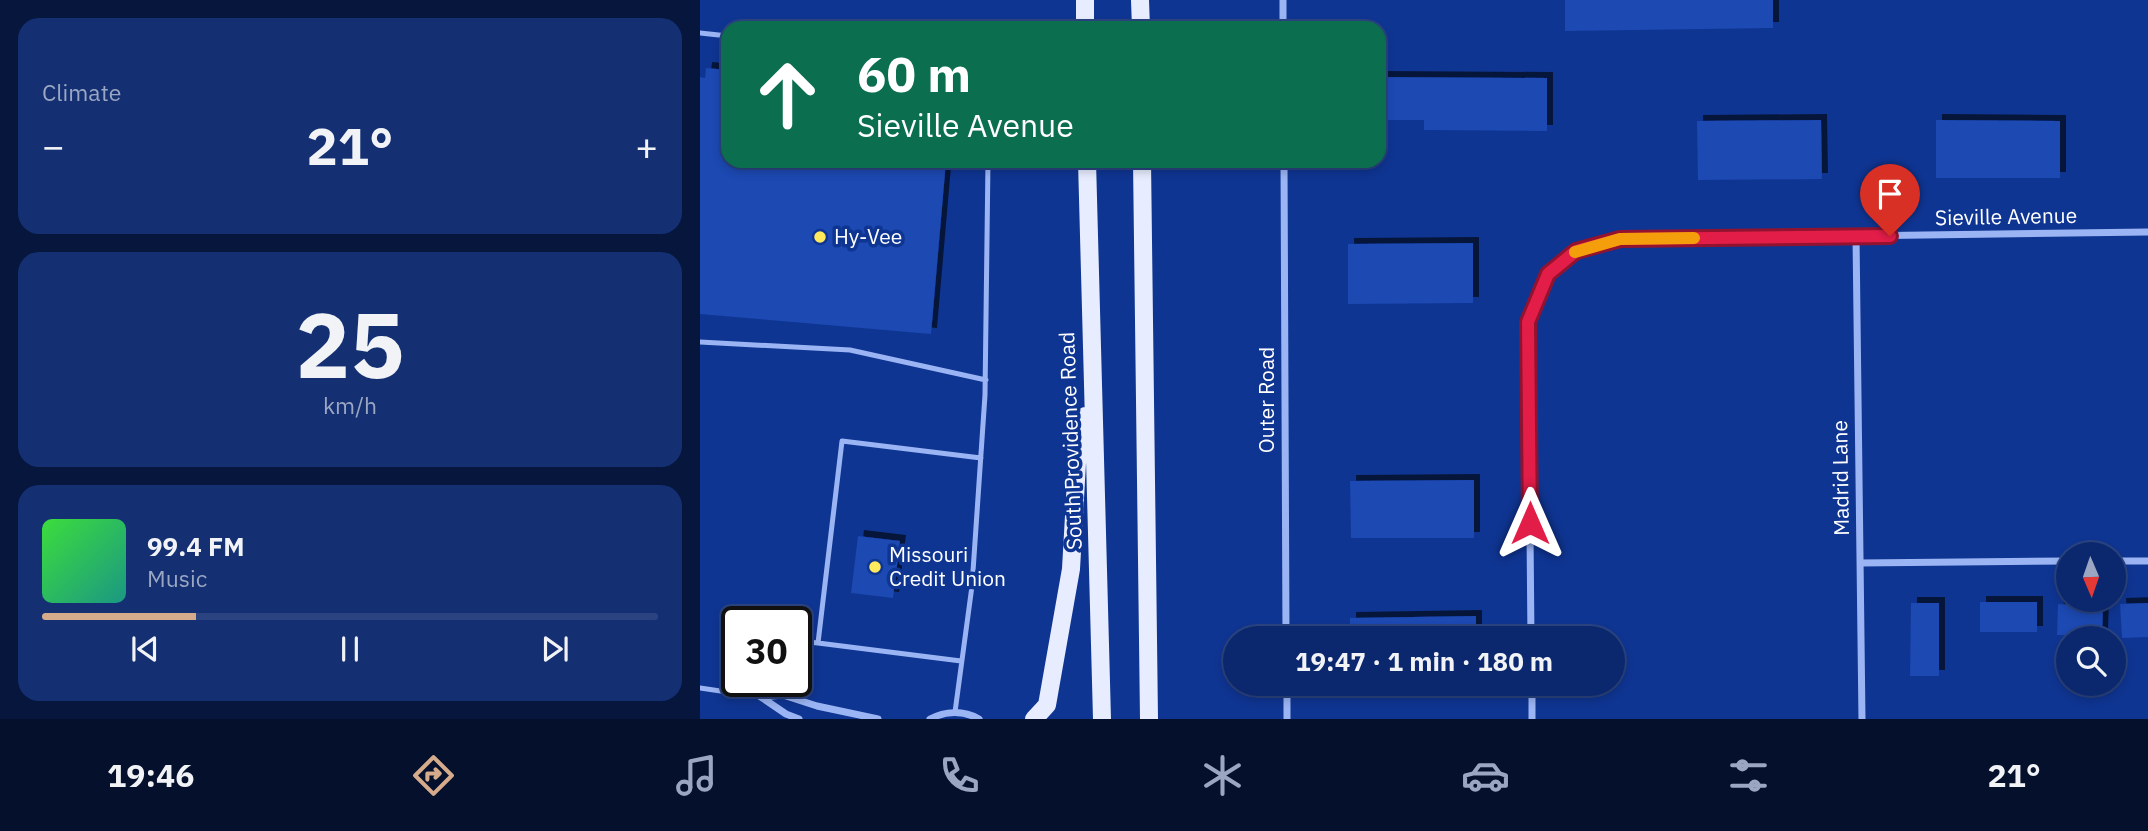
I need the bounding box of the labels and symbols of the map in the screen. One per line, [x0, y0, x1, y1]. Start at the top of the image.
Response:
pin [1860, 164, 1920, 236]
street label: Sieville Avenue [1935, 201, 2077, 231]
place label: Hy-Vee [834, 222, 902, 250]
marker: Hy-Vee [812, 229, 828, 245]
street label: South Providence Road [1052, 331, 1088, 551]
street label: Outer Road [1252, 347, 1280, 453]
street label: Madrid Lane [1825, 420, 1855, 536]
position arrow [1493, 486, 1567, 560]
place label: Missouri Credit Union [889, 540, 1006, 592]
north arrow [2056, 542, 2126, 612]
marker: Missouri Credit Union [867, 559, 883, 575]
speed limit sign: 30 [721, 606, 812, 697]

